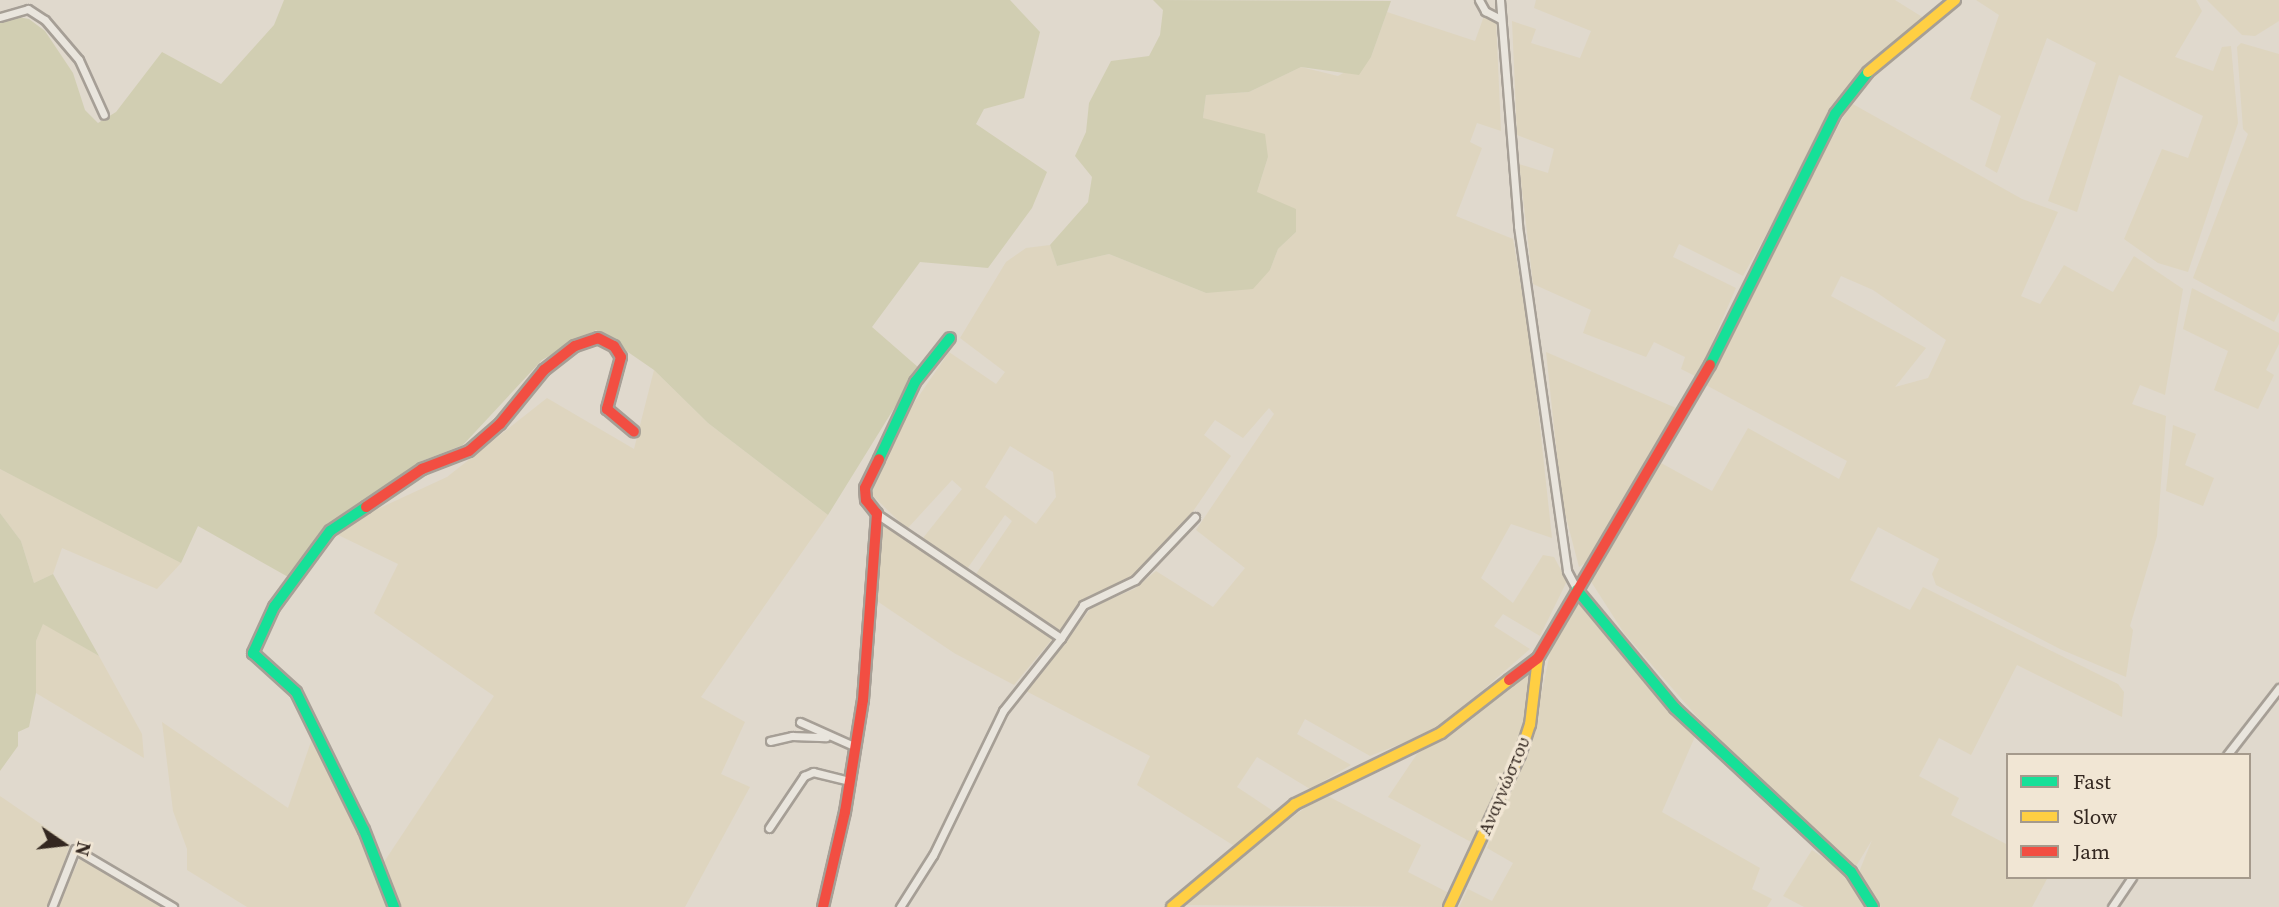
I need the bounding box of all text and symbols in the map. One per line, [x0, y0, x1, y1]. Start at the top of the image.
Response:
street label: Αναγνώστου [1473, 733, 1535, 839]
legend [2006, 753, 2251, 879]
text: Fast [2073, 767, 2111, 796]
text: Slow [2073, 802, 2117, 831]
north arrow [28, 809, 98, 879]
text: Jam [2073, 837, 2110, 866]
text: N [69, 839, 98, 859]

